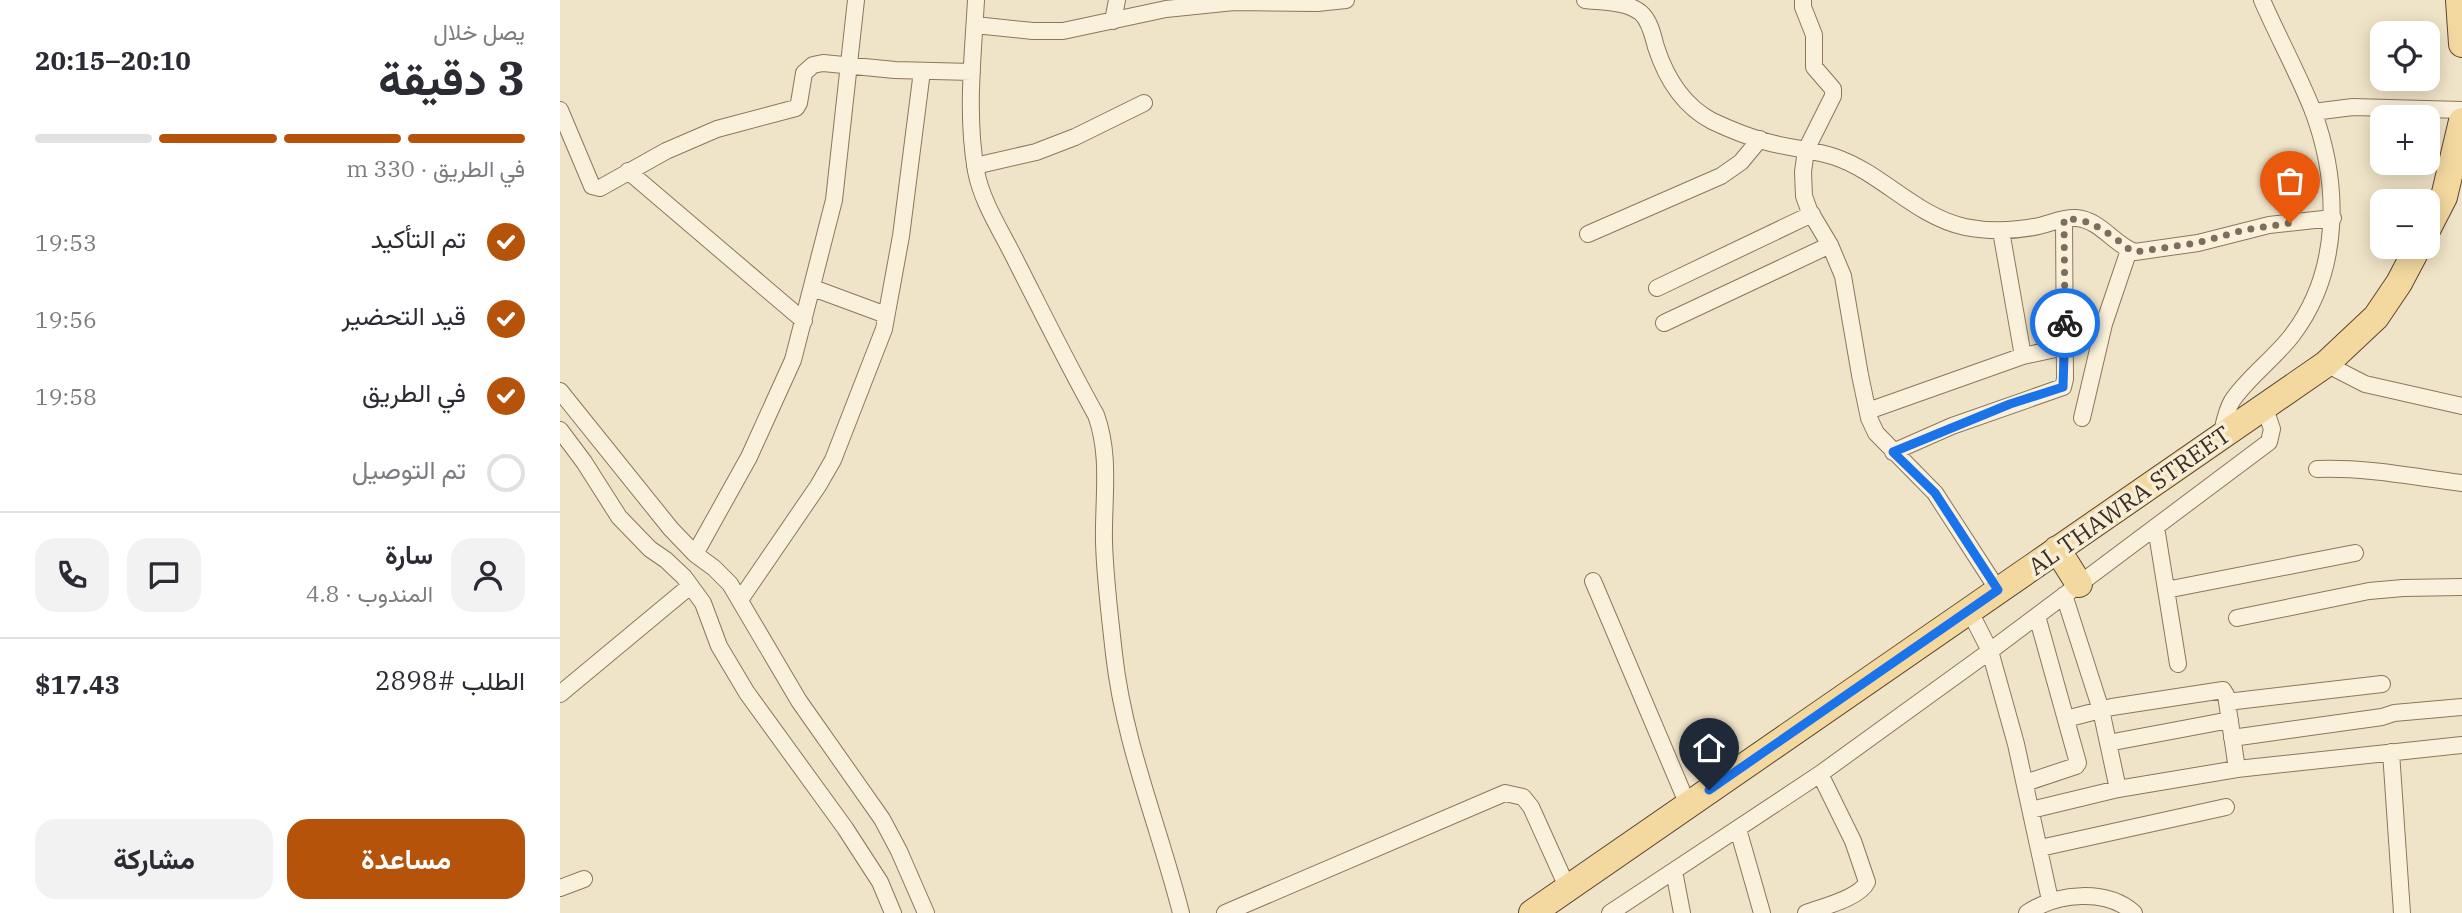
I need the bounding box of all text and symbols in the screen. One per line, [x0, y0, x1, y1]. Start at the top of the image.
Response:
text: يصل خلال [433, 16, 525, 46]
map controls [2370, 21, 2440, 259]
button: locate [2370, 21, 2440, 91]
text: 20:10–20:15 [35, 43, 191, 77]
text: 3 دقيقة [378, 48, 525, 108]
button: + [2370, 105, 2440, 175]
pin [2260, 151, 2320, 223]
text: في الطريق · 330 m [346, 153, 525, 183]
icon: bag [2271, 162, 2309, 200]
button: − [2370, 189, 2440, 259]
text: تم التأكيد [370, 221, 466, 255]
icon: check [487, 223, 525, 261]
text: 19:53 [35, 227, 97, 257]
courier [2030, 288, 2100, 358]
text: قيد التحضير [342, 298, 466, 332]
icon: check [487, 300, 525, 338]
text: 19:56 [35, 304, 97, 334]
icon: bike [2046, 304, 2084, 342]
text: في الطريق [362, 375, 466, 409]
icon: check [487, 377, 525, 415]
text: 19:58 [35, 381, 97, 411]
street label: AL THAWRA STREET [2021, 418, 2237, 582]
text: تم التوصيل [352, 452, 466, 486]
text: سارة [385, 537, 433, 571]
button: phone [35, 538, 109, 612]
button: chat [127, 538, 201, 612]
button: person [451, 538, 525, 612]
text: المندوب · 4.8 [306, 578, 433, 608]
text: الطلب #2898 [375, 663, 525, 697]
text: $17.43 [35, 667, 120, 701]
pin [1679, 718, 1739, 790]
icon: home [1690, 729, 1728, 767]
button: مشاركة [35, 819, 273, 899]
button: مساعدة [287, 819, 525, 899]

